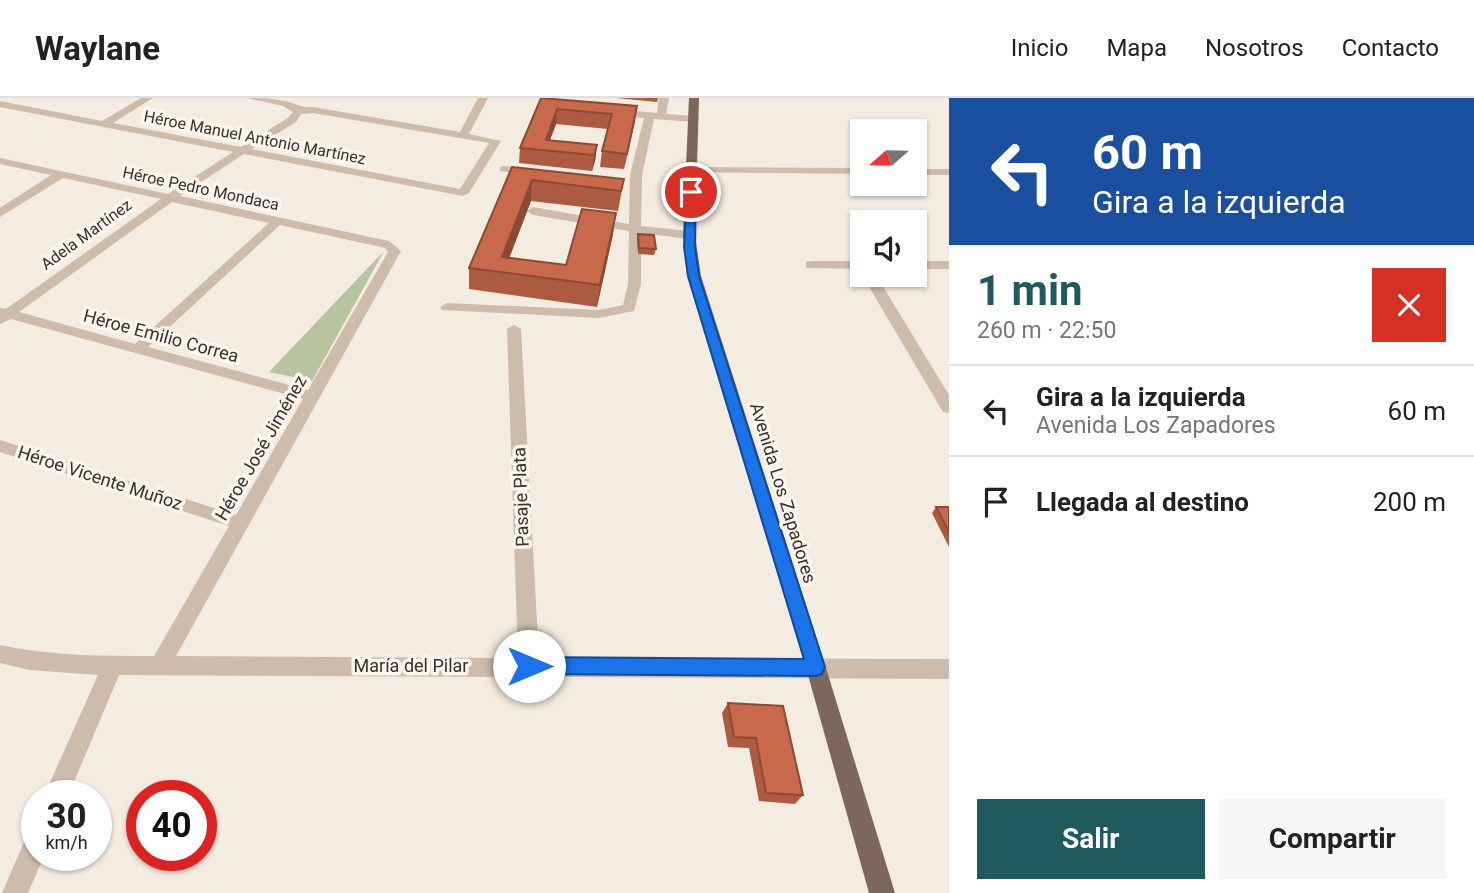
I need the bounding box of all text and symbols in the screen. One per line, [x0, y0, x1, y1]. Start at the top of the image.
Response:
text: Waylane [35, 29, 160, 68]
text: Inicio [1011, 34, 1068, 62]
text: Mapa [1106, 34, 1167, 62]
text: Nosotros [1205, 34, 1304, 62]
text: Contacto [1342, 34, 1439, 62]
street label: Héroe Manuel Antonio Martínez [142, 107, 368, 168]
north arrow [850, 119, 928, 196]
map controls [850, 119, 927, 287]
text: 60 m [1092, 124, 1203, 181]
icon: left [977, 126, 1068, 217]
pin [661, 162, 721, 222]
street label: Héroe Pedro Mondaca [121, 163, 281, 214]
icon: arrive [672, 173, 710, 211]
text: Gira a la izquierda [1092, 183, 1346, 221]
street label: Adela Martínez [37, 195, 135, 274]
button: sound [850, 210, 927, 287]
text: 1 min [977, 266, 1083, 315]
button: close [1372, 268, 1446, 342]
street label: Héroe Emilio Correa [81, 305, 241, 366]
text: 260 m · 22:50 [977, 317, 1116, 344]
street label: Héroe José Jiménez [210, 371, 311, 524]
text: Gira a la izquierda [1036, 382, 1246, 412]
icon: left [977, 392, 1015, 430]
text: 60 m [1388, 396, 1446, 426]
street label: Avenida Los Zapadores [746, 400, 821, 586]
text: Avenida Los Zapadores [1036, 412, 1276, 439]
street label: Héroe Vicente Muñoz [15, 441, 185, 514]
street label: Pasaje Plata [508, 447, 533, 547]
icon: arrive [977, 483, 1015, 521]
text: Llegada al destino [1036, 487, 1249, 517]
text: 200 m [1373, 487, 1446, 517]
position arrow [492, 629, 566, 703]
street label: María del Pilar [354, 655, 468, 676]
speed limit sign: 40 [126, 780, 217, 871]
text: 30 [46, 796, 87, 837]
button: Salir [977, 799, 1205, 879]
button: Compartir [1219, 799, 1446, 879]
text: km/h [45, 832, 88, 853]

